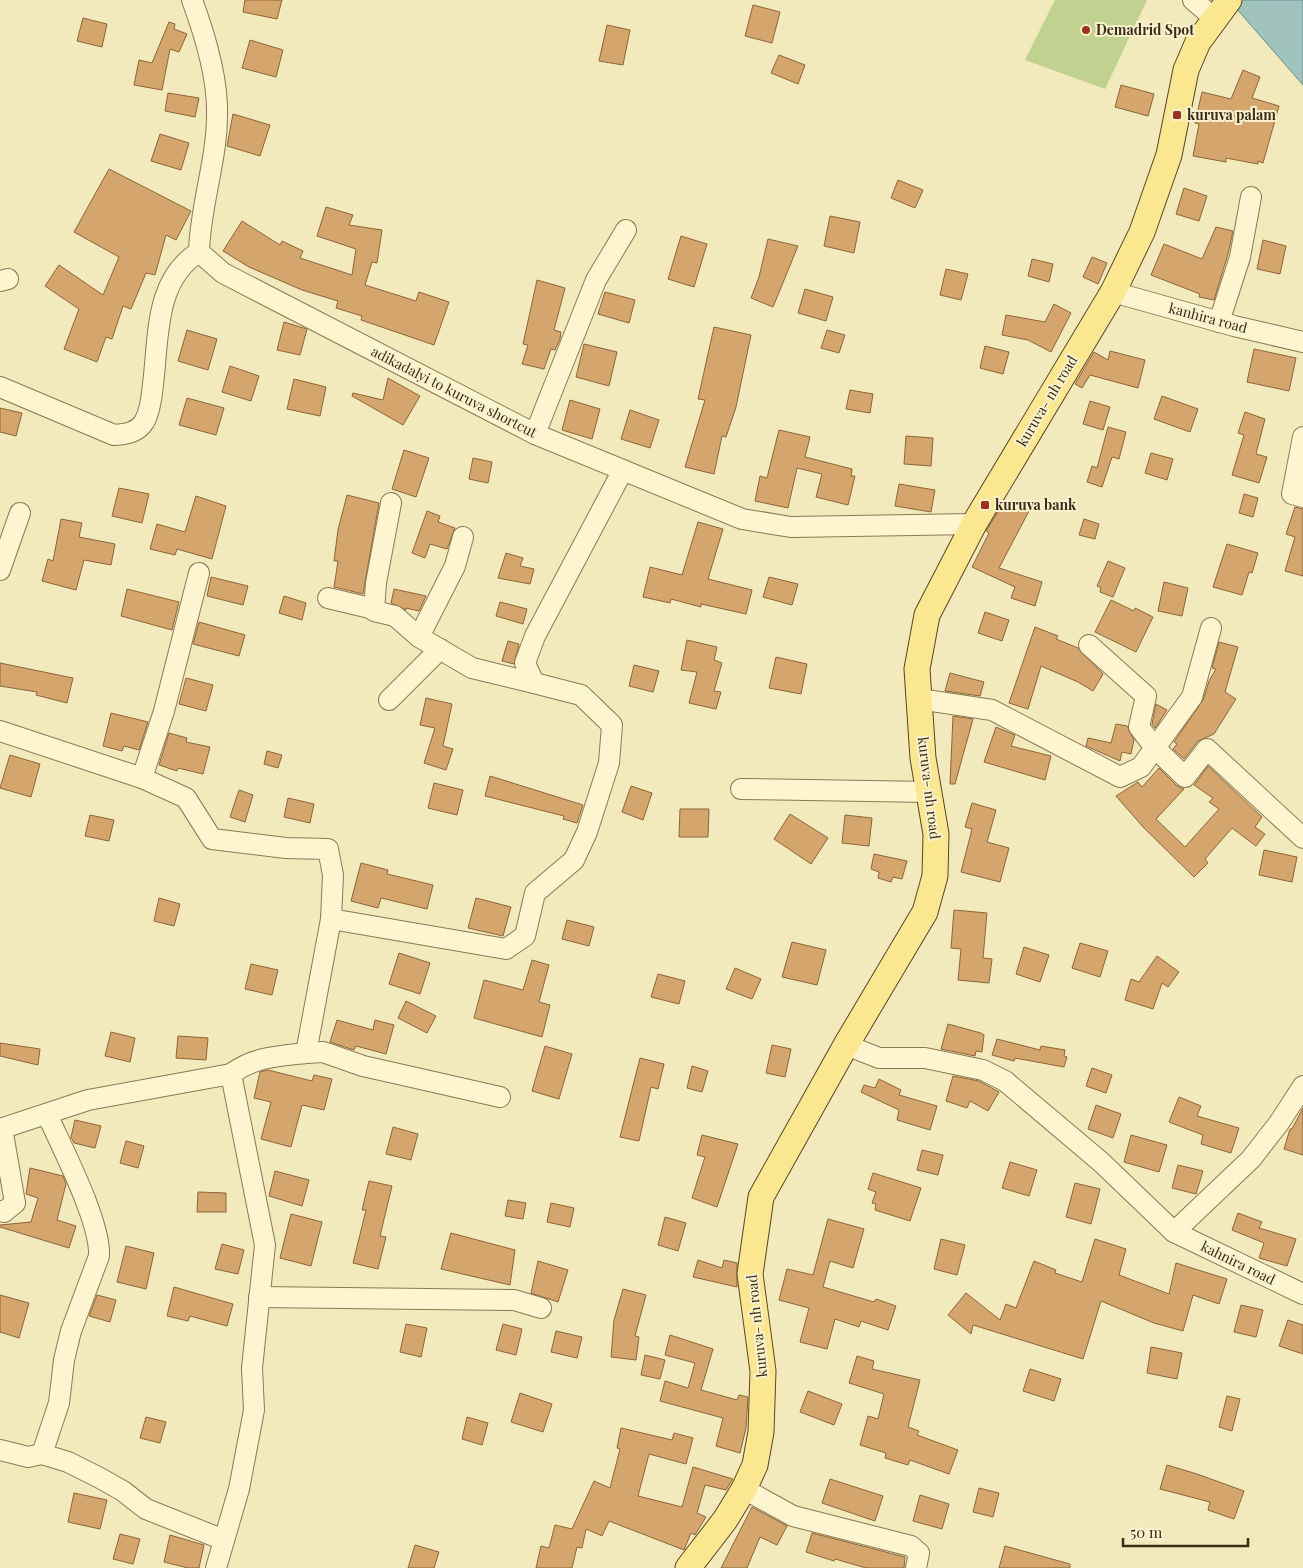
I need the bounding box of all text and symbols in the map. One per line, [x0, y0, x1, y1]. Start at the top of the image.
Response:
place label: Demadrid Spot [1096, 20, 1194, 39]
marker: Demadrid Spot [1080, 24, 1092, 36]
place label: kuruva palam [1187, 105, 1276, 124]
marker: kuruva palam [1171, 109, 1183, 121]
street label: kanhira road [1167, 298, 1249, 337]
street label: adikadalyi to kuruva shortcut [368, 341, 541, 442]
street label: kuruva- nh road [1012, 352, 1081, 450]
place label: kuruva bank [995, 495, 1077, 514]
marker: kuruva bank [979, 499, 991, 511]
street label: kuruva- nh road [914, 736, 945, 840]
street label: kahnira road [1198, 1236, 1279, 1289]
street label: kuruva- nh road [742, 1274, 771, 1378]
scale bar [1123, 1516, 1248, 1548]
text: 50 m [1130, 1522, 1163, 1542]

